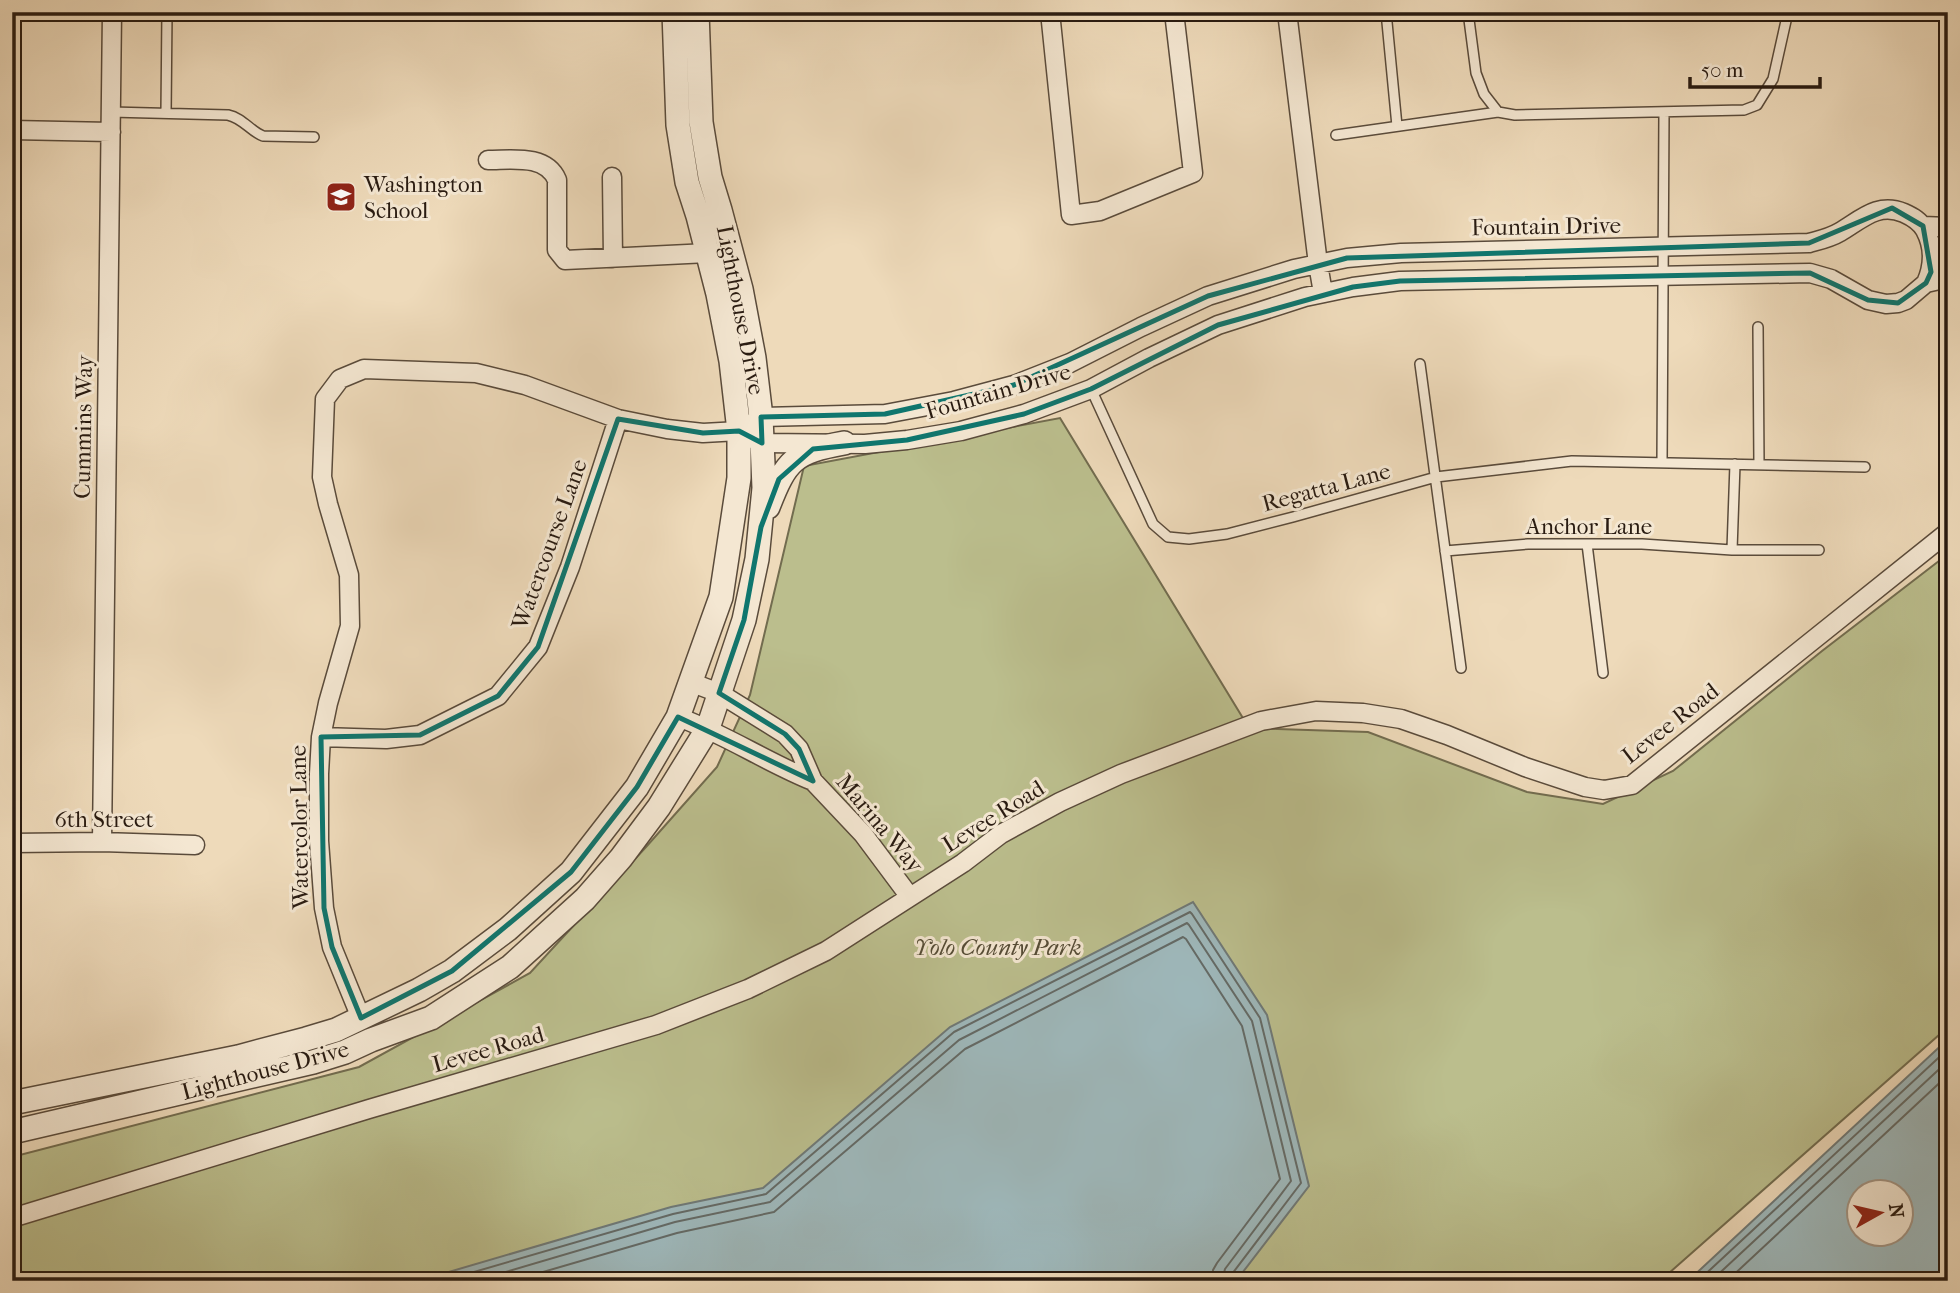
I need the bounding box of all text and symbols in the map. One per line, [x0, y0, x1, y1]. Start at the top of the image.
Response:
scale bar [1690, 46, 1820, 90]
text: 50 m [1701, 58, 1744, 82]
place label: Washington School [363, 171, 483, 224]
school or university icon: Washington School [324, 180, 358, 214]
street label: Fountain Drive [1471, 212, 1621, 241]
street label: Lighthouse Drive [711, 223, 770, 397]
street label: Cummins Way [69, 354, 98, 499]
street label: Fountain Drive [922, 358, 1074, 425]
street label: Watercourse Lane [506, 455, 593, 634]
street label: Regatta Lane [1259, 457, 1393, 518]
street label: Anchor Lane [1525, 513, 1652, 540]
street label: Levee Road [1617, 677, 1724, 769]
street label: Watercolor Lane [285, 745, 314, 910]
street label: Marina Way [830, 768, 929, 879]
street label: Levee Road [937, 774, 1050, 858]
street label: 6th Street [54, 806, 154, 833]
park label: Yolo County Park [915, 934, 1081, 961]
street label: Levee Road [429, 1021, 548, 1078]
street label: Lighthouse Drive [179, 1035, 352, 1106]
north arrow [1844, 1178, 1914, 1248]
text: N [1884, 1202, 1908, 1220]

